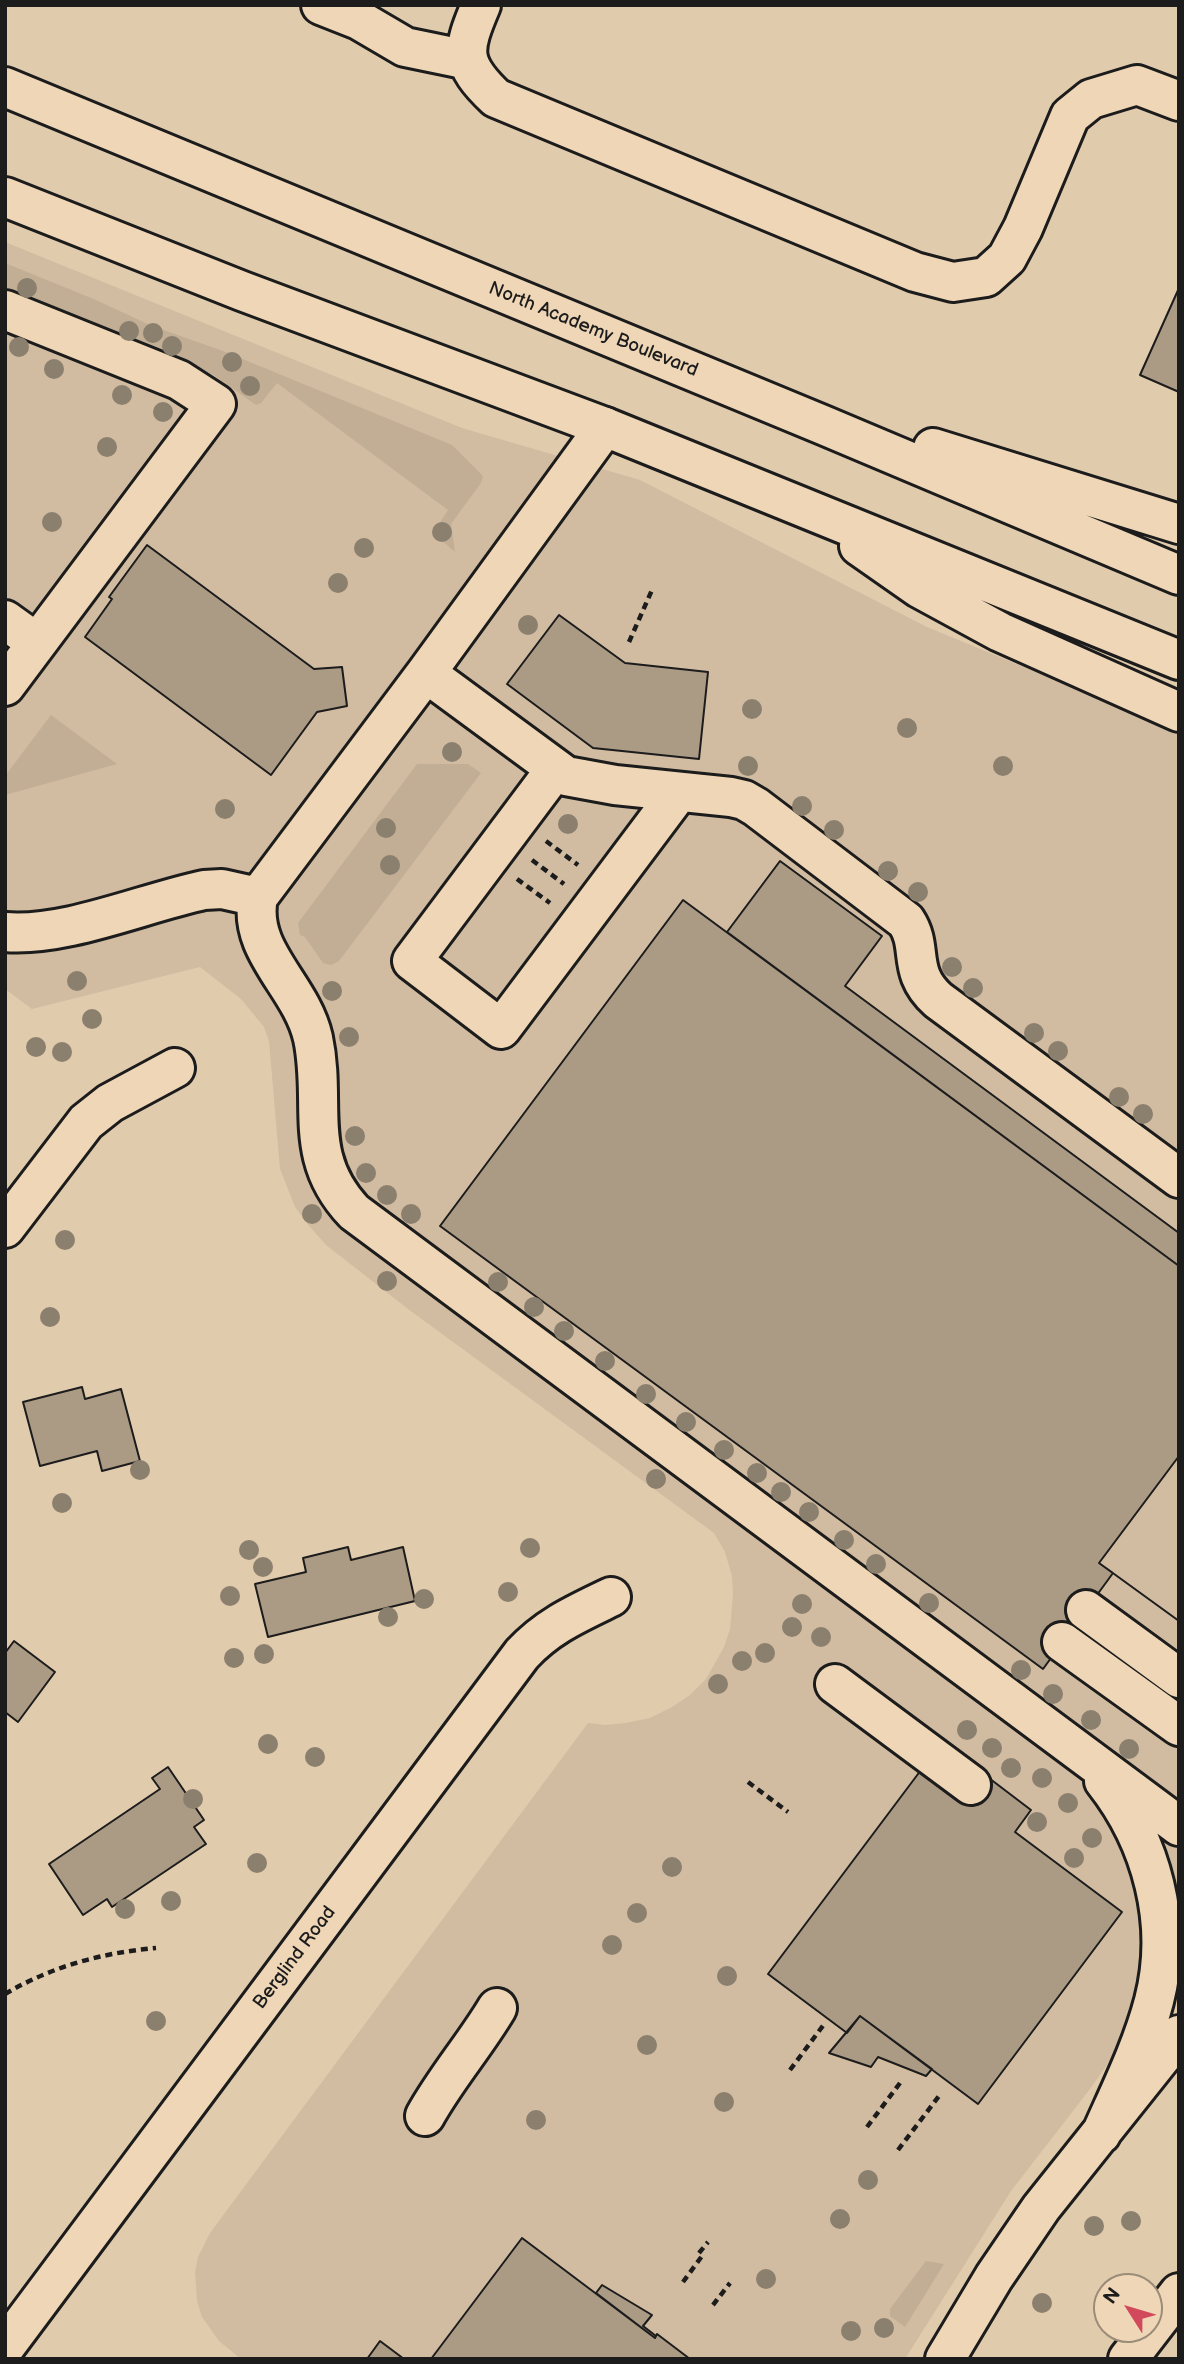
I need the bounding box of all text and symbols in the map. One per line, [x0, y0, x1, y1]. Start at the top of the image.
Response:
street label: North Academy Boulevard [485, 278, 701, 382]
street label: Berglind Road [249, 1902, 341, 2014]
north arrow [1093, 2273, 1163, 2343]
text: N [1099, 2284, 1126, 2309]

